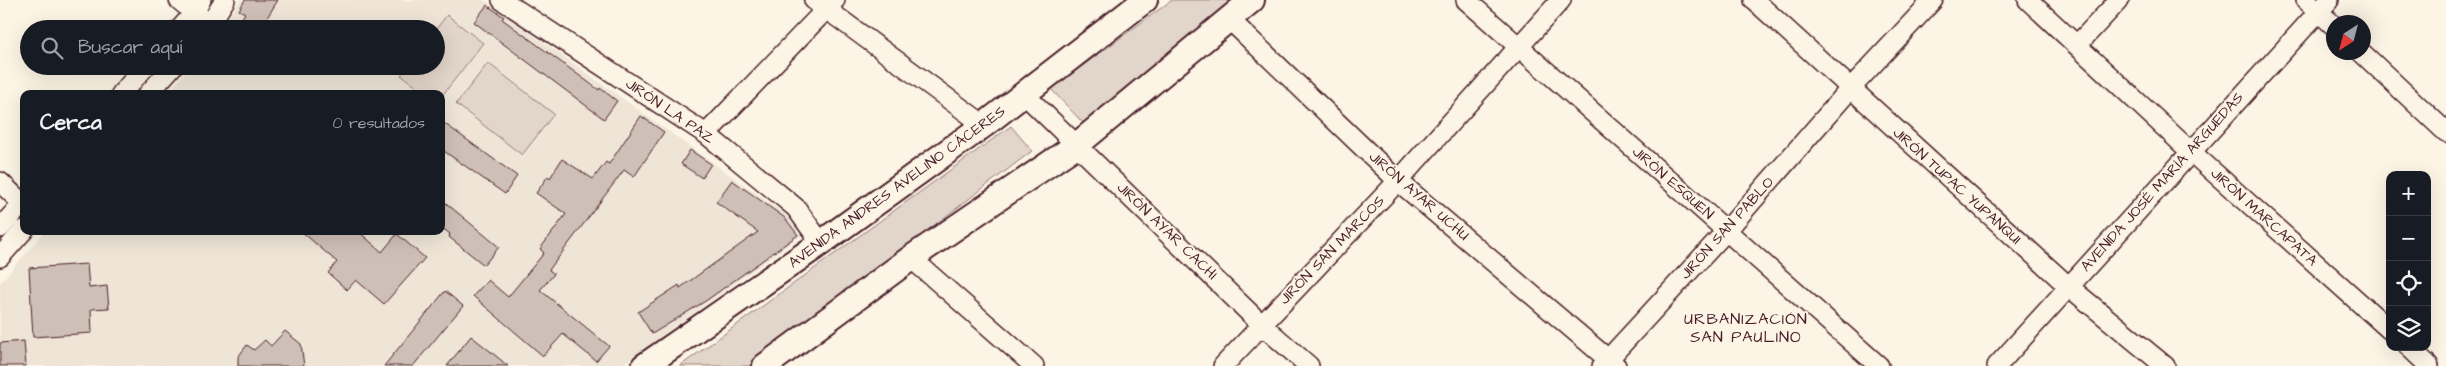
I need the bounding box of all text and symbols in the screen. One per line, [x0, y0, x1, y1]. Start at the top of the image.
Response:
north arrow [2326, 15, 2371, 60]
search box [20, 20, 445, 75]
icon: search [38, 34, 66, 62]
text: Buscar aquí [78, 34, 182, 61]
street label: JIRÓN LA PAZ [621, 73, 719, 149]
street label: AVENIDA JOSÉ MARÍA ARGUEDAS [2076, 87, 2249, 276]
street label: AVENIDA ANDRES AVELINO CÁCERES [784, 101, 1010, 273]
text: Cerca [40, 108, 102, 137]
text: 0 resultados [333, 112, 425, 134]
street label: JIRÓN TUPAC YUPANQUI [1888, 123, 2026, 249]
street label: JIRÓN ESQUEN [1628, 142, 1718, 224]
street label: JIRÓN AYAR UCHU [1364, 146, 1474, 246]
street label: JIRÓN MARCAPATA [2206, 163, 2322, 271]
map controls [2386, 171, 2431, 351]
button: + [2386, 171, 2431, 216]
street label: JIRÓN SAN PABLO [1675, 172, 1779, 284]
street label: JIRÓN AYAR CACHI [1112, 177, 1222, 285]
street label: JIRÓN SAN MARCOS [1274, 191, 1390, 309]
button: − [2386, 216, 2431, 261]
button: locate [2386, 261, 2431, 306]
button: layers [2386, 306, 2431, 351]
district label: URBANIZACIÓN SAN PAULINO [1684, 308, 1808, 348]

